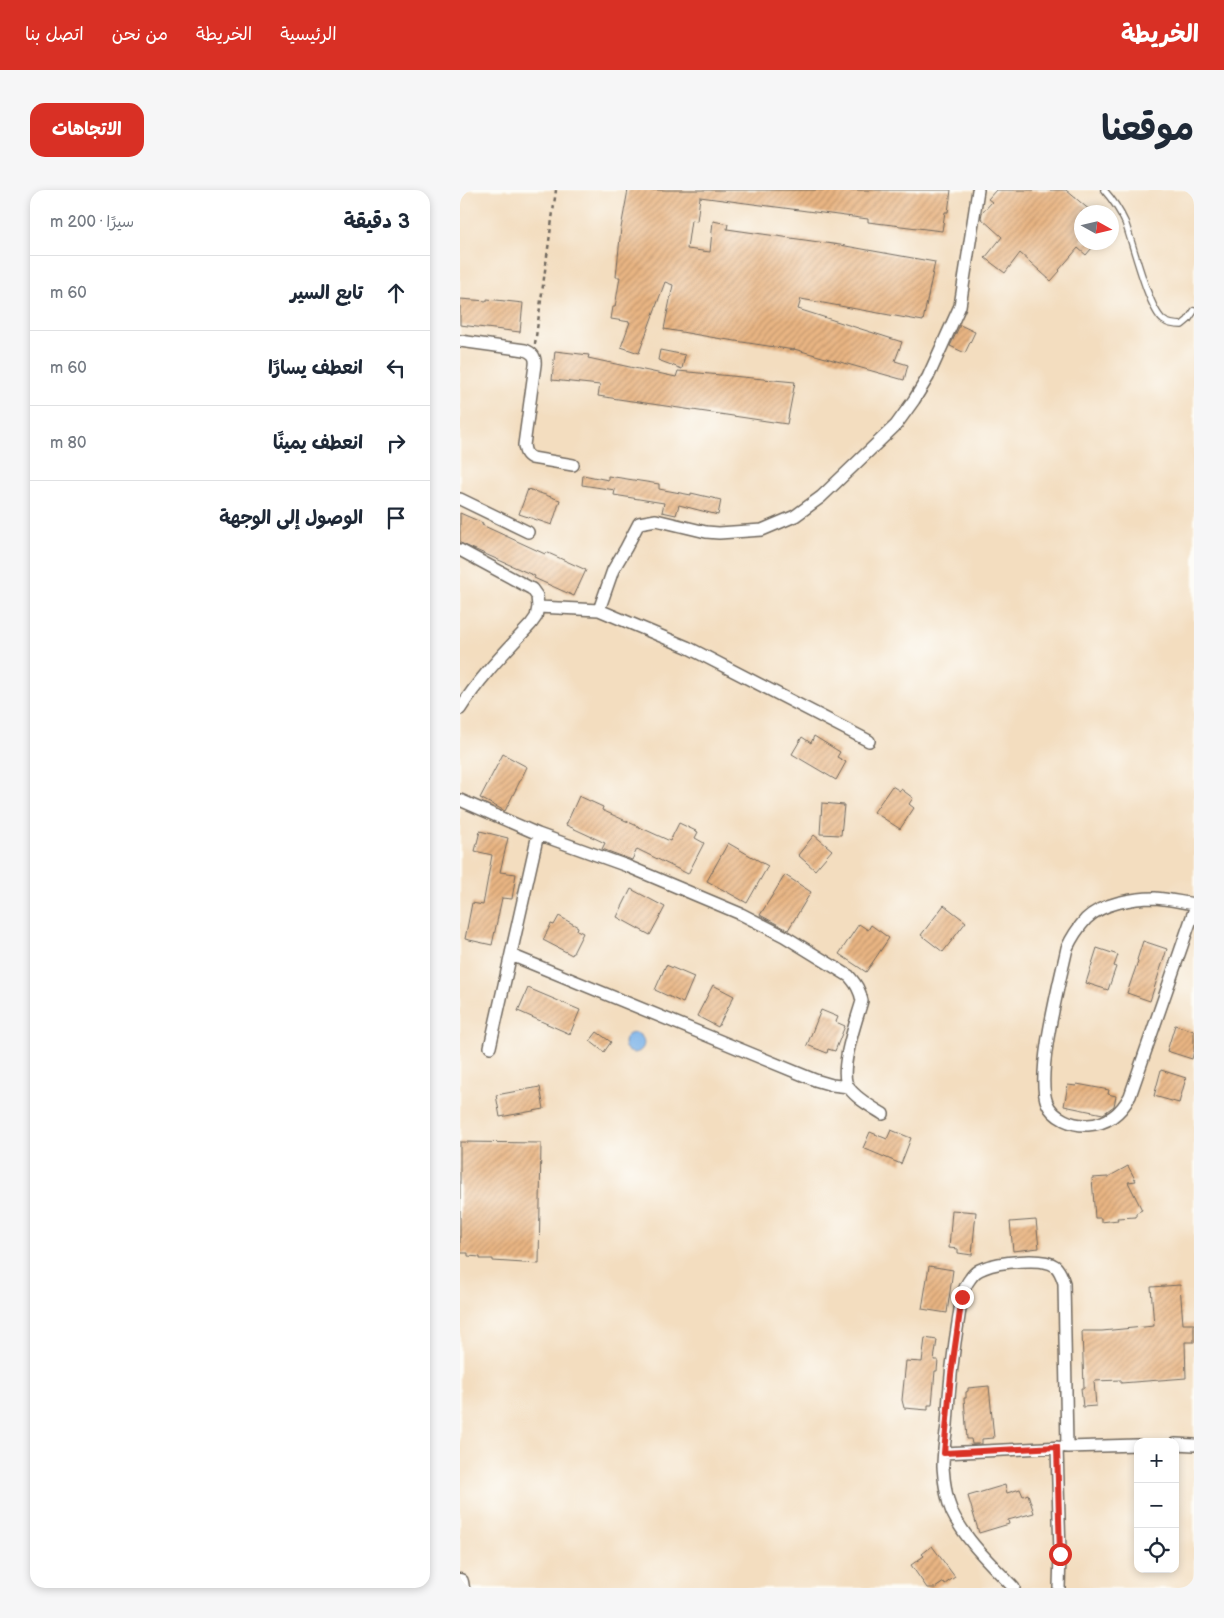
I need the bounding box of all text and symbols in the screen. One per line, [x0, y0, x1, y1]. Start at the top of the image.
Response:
text: الخريطة [1121, 20, 1199, 49]
text: اتصل بنا [25, 24, 84, 45]
text: من نحن [112, 24, 168, 45]
text: الخريطة [196, 24, 252, 45]
text: الرئيسية [280, 24, 337, 45]
button: الاتجاهات [30, 103, 144, 157]
text: موقعنا [1101, 108, 1194, 151]
north arrow [1074, 205, 1119, 250]
text: 3 دقيقة [344, 209, 410, 234]
text: سيرًا · 200 m [50, 213, 134, 232]
icon: ahead [382, 279, 410, 307]
text: تابع السير [290, 282, 363, 305]
text: 60 m [50, 284, 87, 303]
icon: left [382, 354, 410, 382]
text: انعطف يسارًا [268, 357, 363, 380]
text: 60 m [50, 359, 87, 378]
icon: right [382, 429, 410, 457]
text: انعطف يمينًا [273, 432, 363, 455]
text: 80 m [50, 434, 86, 453]
icon: arrive [382, 504, 410, 532]
text: الوصول إلى الوجهة [219, 507, 363, 530]
route end [951, 1286, 974, 1309]
map controls [1134, 1438, 1179, 1573]
button: + [1134, 1438, 1179, 1483]
button: − [1134, 1483, 1179, 1528]
button: locate [1134, 1528, 1179, 1573]
route start [1049, 1543, 1072, 1566]

